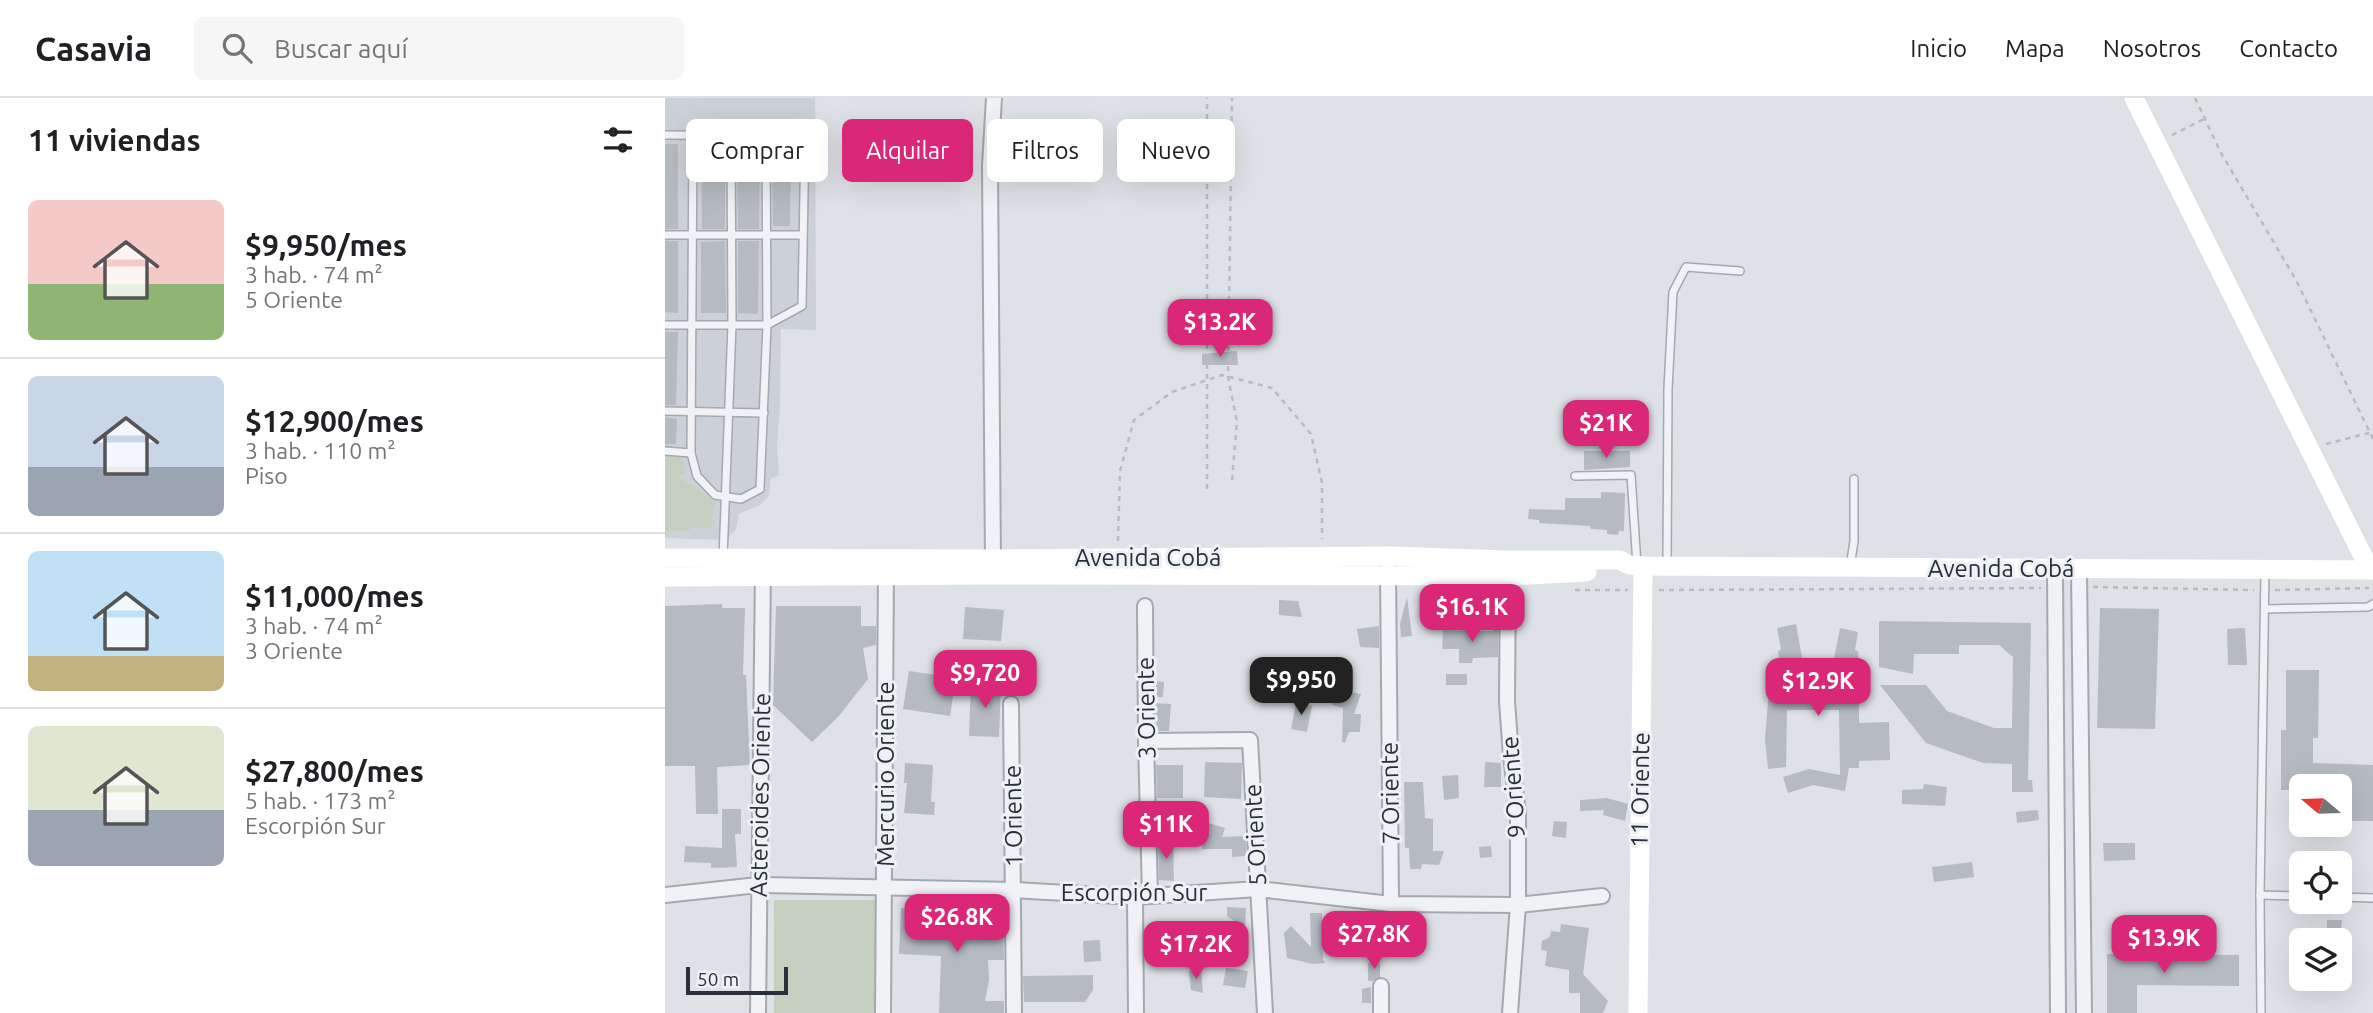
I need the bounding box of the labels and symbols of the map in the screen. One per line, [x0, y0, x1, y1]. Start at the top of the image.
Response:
pin: $13.2K [1163, 300, 1277, 359]
pin: $21K [1565, 400, 1647, 460]
street label: Avenida Cobá [1075, 544, 1221, 571]
street label: Avenida Cobá [1928, 555, 2074, 582]
pin: $16.1K [1415, 584, 1529, 644]
pin: $9,720 [928, 650, 1042, 710]
street label: 3 Oriente [1132, 657, 1160, 759]
pin: $9,950 [1244, 658, 1358, 717]
pin: $12.9K [1761, 658, 1875, 718]
street label: Mercurio Oriente [872, 681, 899, 867]
street label: Asteroides Oriente [745, 693, 775, 897]
street label: 11 Oriente [1625, 732, 1655, 848]
street label: 9 Oriente [1496, 735, 1530, 839]
street label: 7 Oriente [1376, 742, 1404, 844]
street label: 1 Oriente [999, 765, 1027, 867]
north arrow [2289, 774, 2352, 836]
street label: 5 Oriente [1239, 783, 1271, 887]
pin: $11K [1125, 802, 1207, 861]
street label: Escorpión Sur [1061, 879, 1207, 906]
pin: $26.8K [900, 894, 1014, 954]
pin: $27.8K [1317, 912, 1431, 971]
pin: $13.9K [2107, 916, 2221, 975]
pin: $17.2K [1139, 922, 1253, 981]
scale bar [686, 964, 787, 996]

